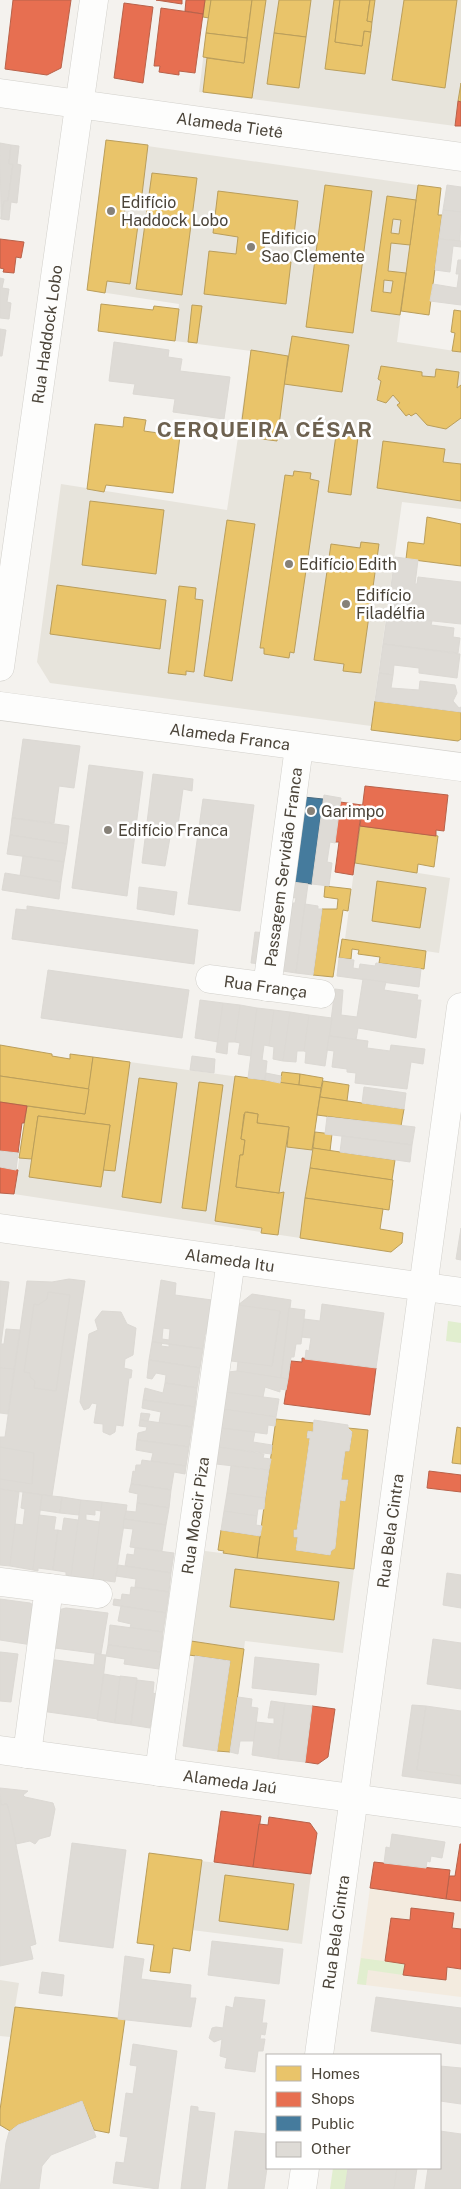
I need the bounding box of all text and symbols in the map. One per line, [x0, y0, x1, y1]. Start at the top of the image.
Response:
street label: Alameda Tietê [175, 109, 284, 142]
place label: Edifício Haddock Lobo [121, 193, 228, 230]
marker: Edifício Haddock Lobo [105, 205, 117, 217]
place label: Edificio Sao Clemente [261, 229, 365, 266]
marker: Edificio Sao Clemente [245, 241, 257, 253]
street label: Rua Haddock Lobo [28, 264, 67, 405]
district label: CERQUEIRA CÉSAR [157, 417, 373, 442]
place label: Edifício Edith [299, 555, 397, 574]
marker: Edifício Edith [283, 558, 295, 570]
place label: Edifício Filadélfia [356, 586, 425, 623]
marker: Edifício Filadélfia [340, 598, 352, 610]
street label: Alameda Franca [169, 720, 291, 754]
street label: Passagem Servidão Franca [261, 766, 306, 968]
place label: Garimpo [321, 802, 384, 821]
marker: Garimpo [305, 805, 317, 817]
place label: Edifício Franca [118, 821, 228, 840]
marker: Edifício Franca [102, 824, 114, 836]
street label: Rua França [223, 972, 308, 1002]
street label: Alameda Itu [184, 1245, 276, 1276]
street label: Rua Moacir Piza [178, 1456, 213, 1575]
street label: Rua Bela Cintra [373, 1472, 408, 1589]
street label: Alameda Jaú [182, 1766, 278, 1798]
street label: Rua Bela Cintra [319, 1874, 353, 1991]
legend [266, 2054, 441, 2169]
text: Homes [311, 2065, 360, 2082]
text: Shops [311, 2090, 355, 2107]
text: Public [311, 2115, 355, 2132]
text: Other [311, 2140, 351, 2157]

